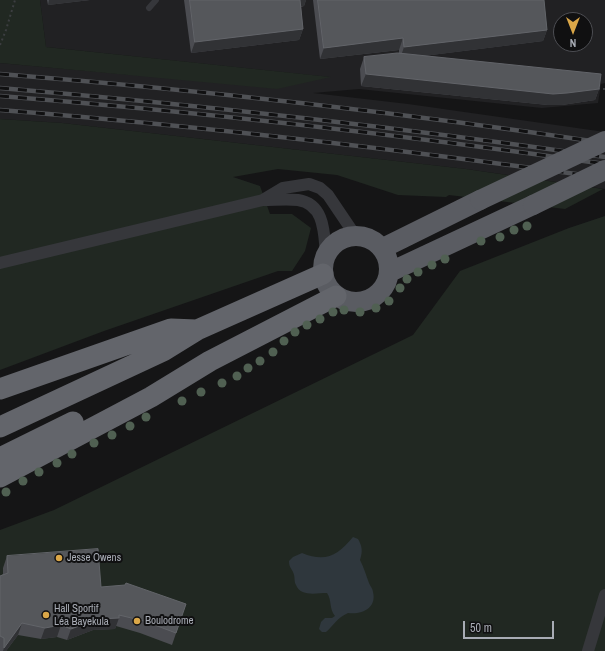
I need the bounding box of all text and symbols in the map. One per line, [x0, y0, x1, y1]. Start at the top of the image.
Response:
north arrow [553, 12, 593, 52]
text: N [570, 36, 576, 50]
place label: Jesse Owens [67, 551, 121, 565]
marker: Jesse Owens [54, 553, 64, 563]
place label: Hall Sportif Léa Bayekula [54, 602, 109, 628]
marker: Hall Sportif Léa Bayekula [41, 610, 51, 620]
scale bar [465, 613, 556, 639]
place label: Boulodrome [145, 614, 194, 628]
marker: Boulodrome [132, 616, 142, 626]
text: 50 m [470, 620, 492, 636]

